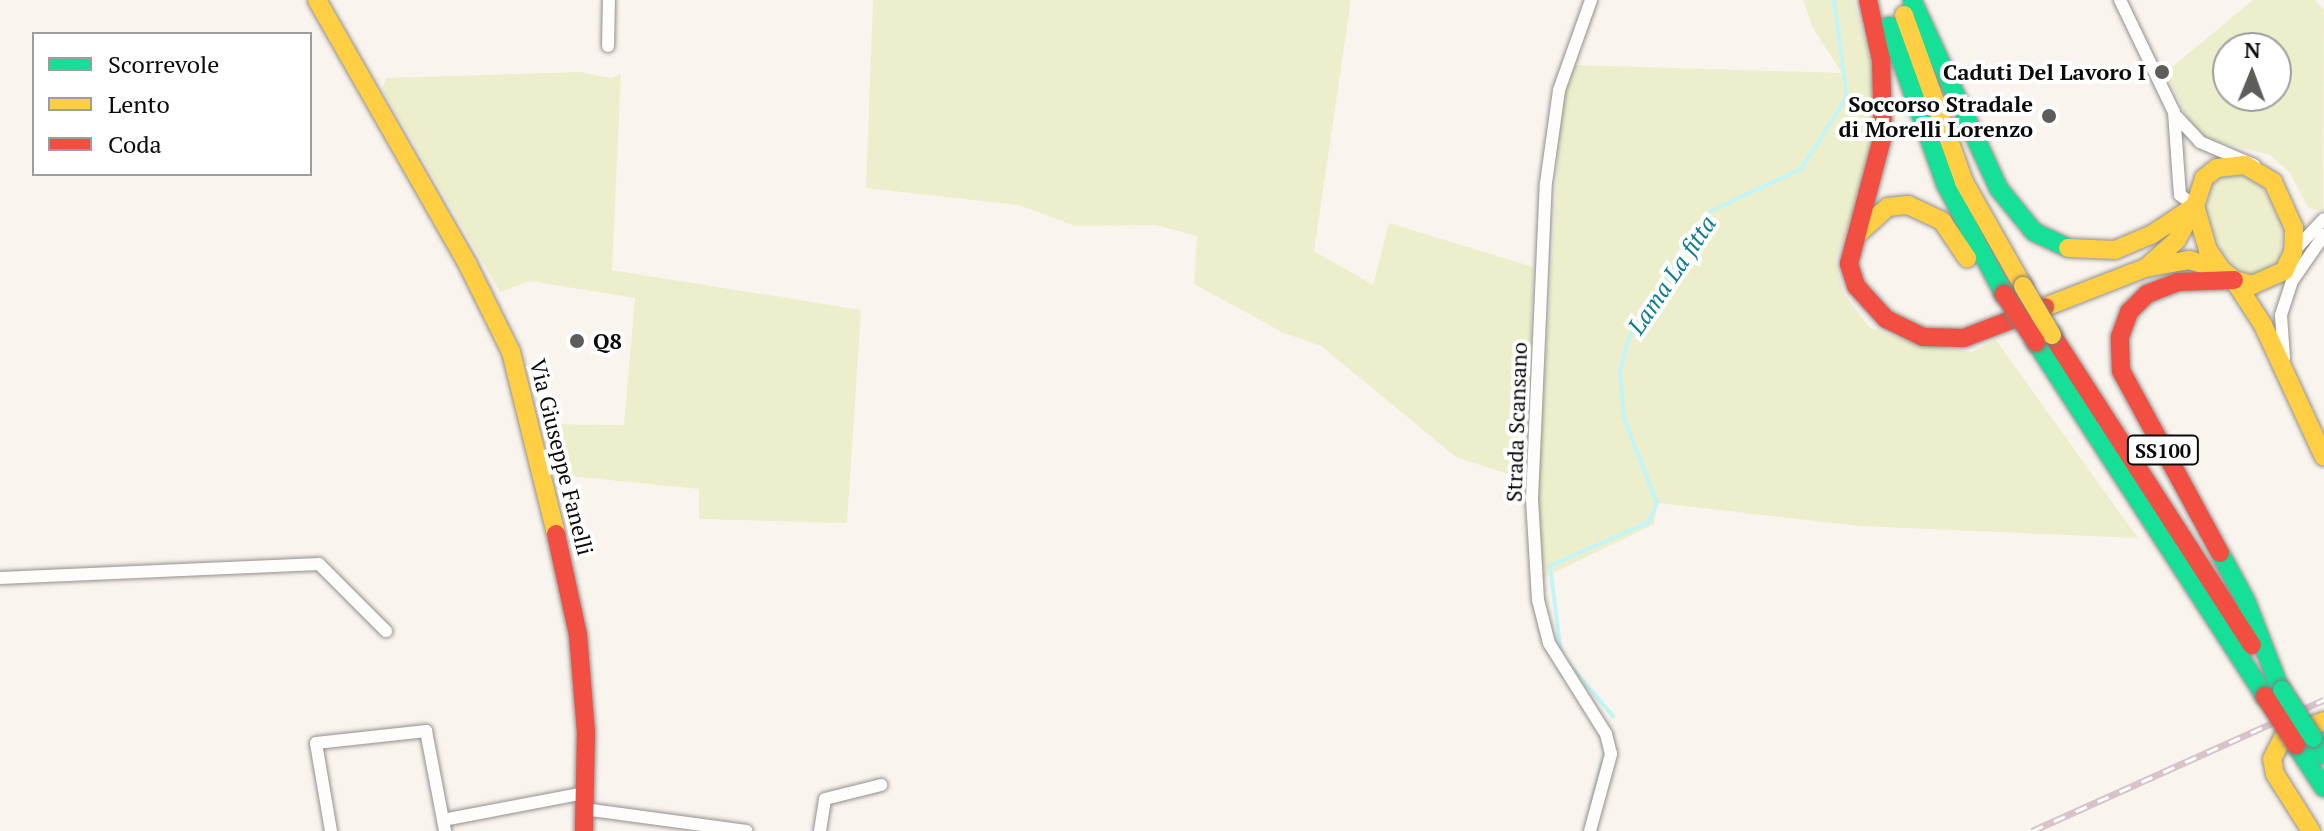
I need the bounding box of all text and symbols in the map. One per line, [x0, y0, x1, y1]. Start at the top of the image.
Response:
legend [32, 32, 312, 176]
north arrow [2212, 32, 2292, 112]
text: N [2244, 35, 2261, 64]
text: Scorrevole [108, 48, 219, 80]
place label: Caduti Del Lavoro I [1943, 59, 2146, 85]
marker: Caduti Del Lavoro I [2153, 63, 2171, 81]
text: Lento [108, 88, 170, 120]
place label: Soccorso Stradale di Morelli Lorenzo [1838, 90, 2033, 142]
marker: Soccorso Stradale di Morelli Lorenzo [2040, 107, 2058, 125]
text: Coda [108, 128, 162, 160]
water label: Lama La fitta [1622, 210, 1722, 340]
place label: Q8 [593, 328, 622, 354]
marker: Q8 [568, 332, 586, 350]
street label: Strada Scansano [1500, 341, 1532, 503]
street label: Via Giuseppe Fanelli [525, 356, 599, 558]
road number: SS100 [2125, 434, 2201, 466]

